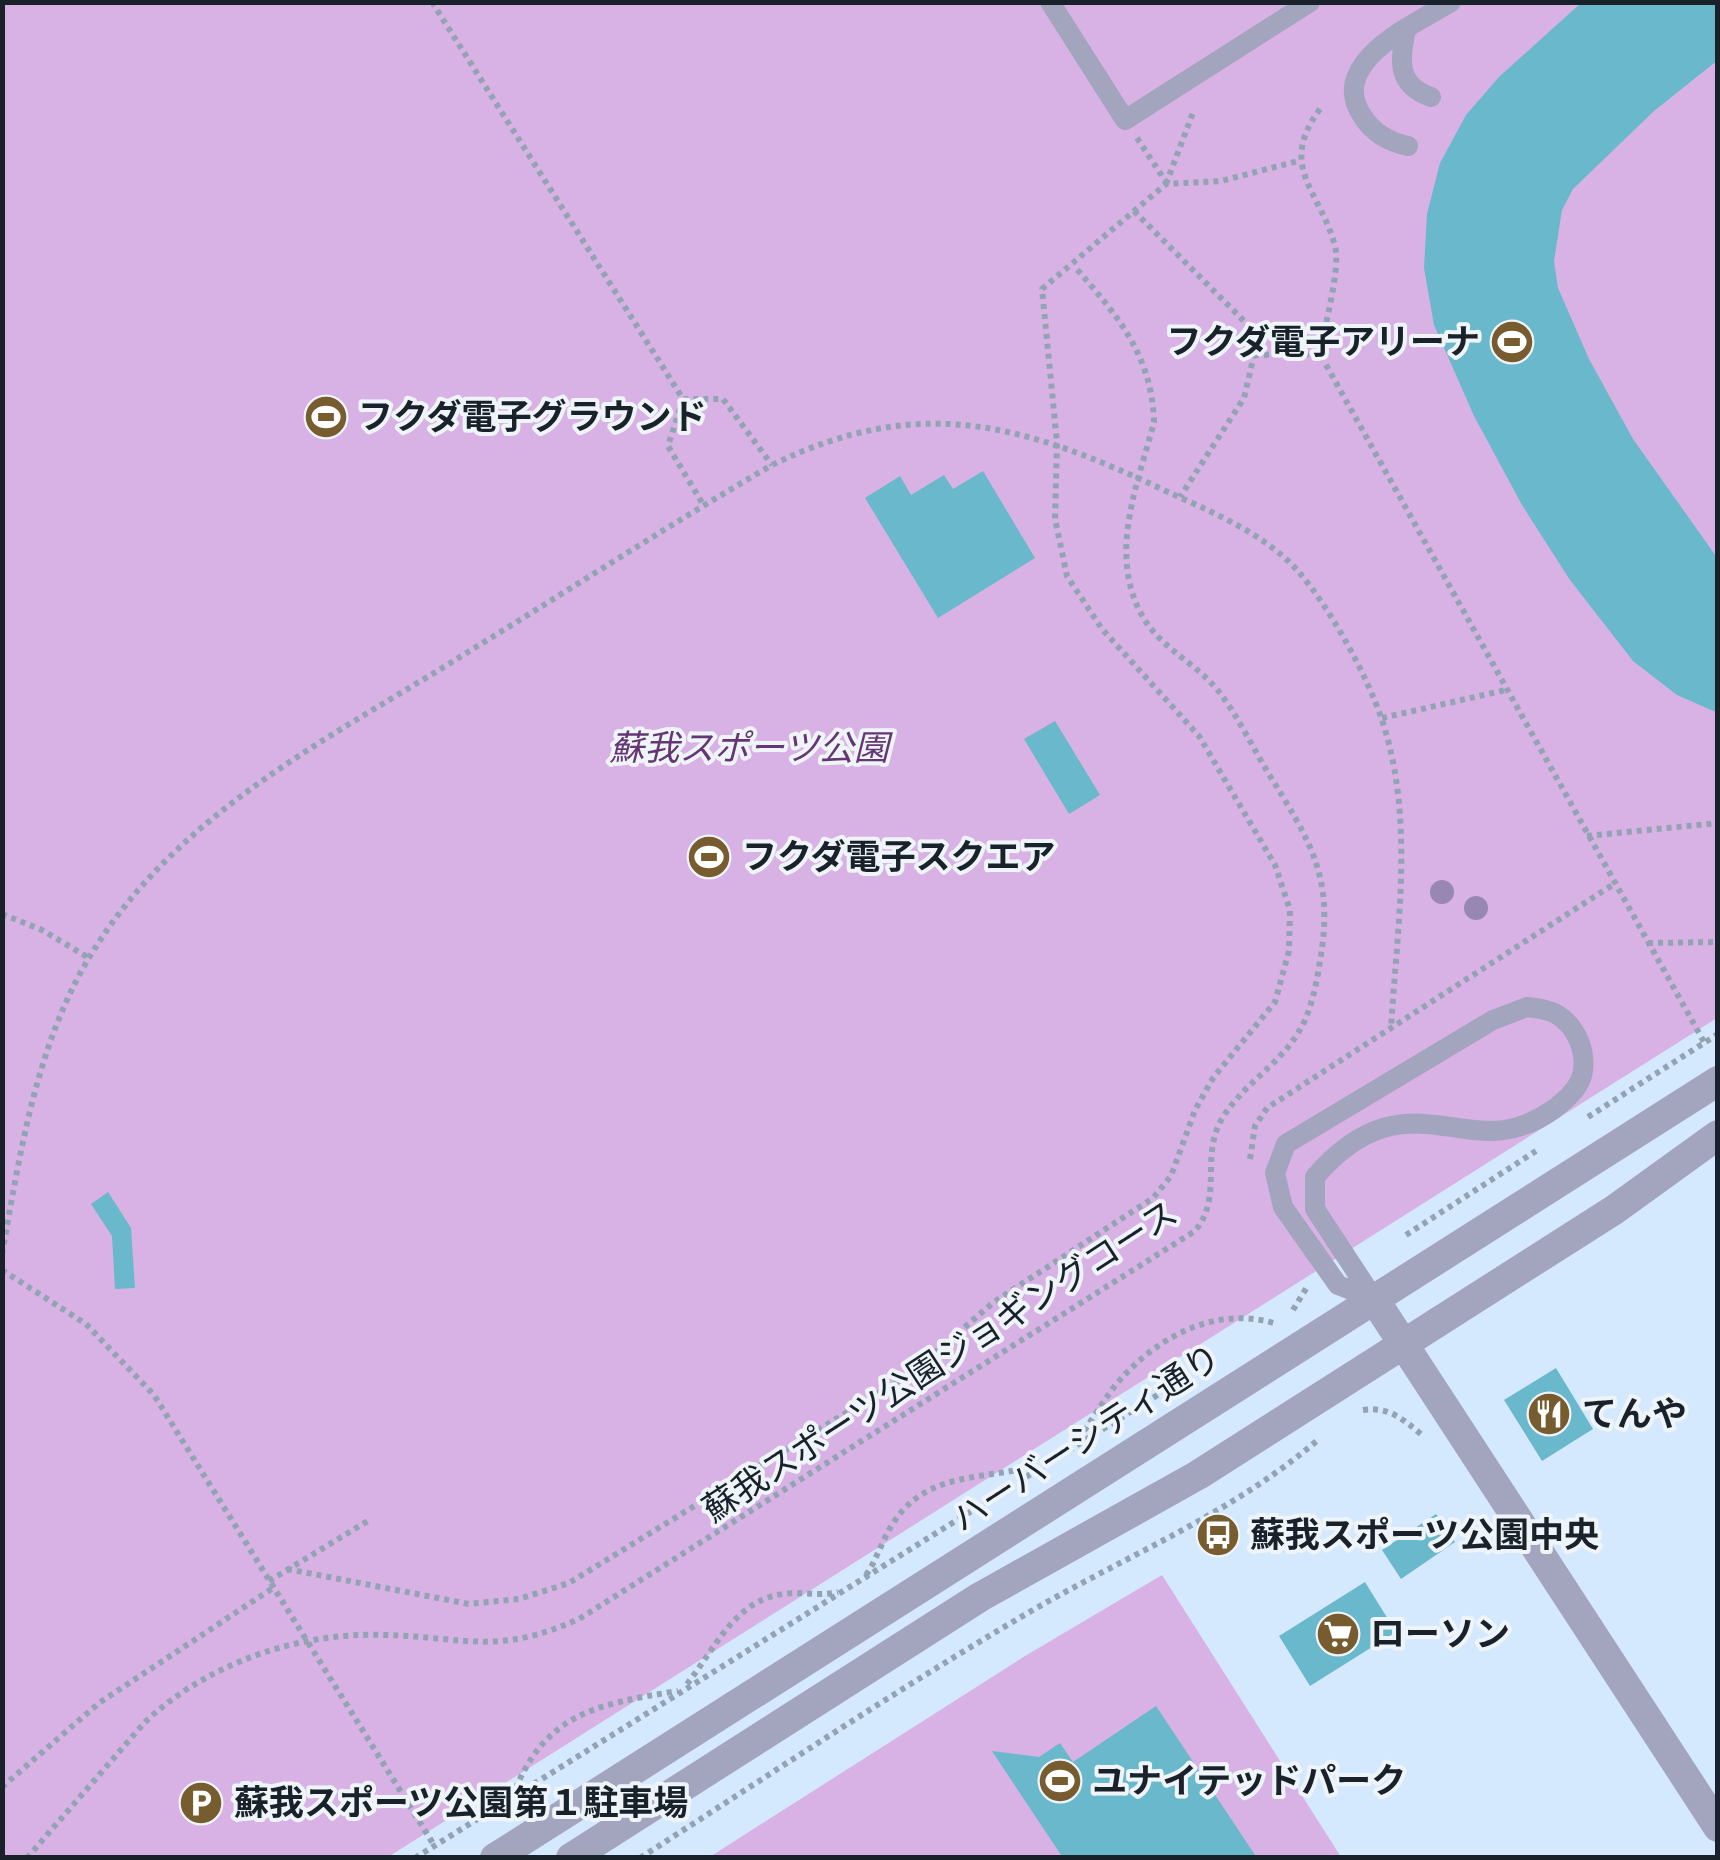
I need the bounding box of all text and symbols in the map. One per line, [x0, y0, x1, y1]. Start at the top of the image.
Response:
place label: フクダ電子アリーナ [1166, 318, 1480, 366]
sports icon: フクダ電子アリーナ [1489, 319, 1535, 365]
place label: フクダ電子グラウンド [358, 393, 707, 441]
sports icon: フクダ電子グラウンド [303, 394, 349, 440]
park label: 蘇我スポーツ公園 [609, 724, 894, 772]
place label: フクダ電子スクエア [742, 833, 1056, 881]
sports icon: フクダ電子スクエア [686, 834, 732, 880]
street label: 蘇我スポーツ公園ジョギングコース [693, 1189, 1187, 1533]
street label: ハーバーシティ通り [942, 1333, 1230, 1543]
place label: てんや [1582, 1390, 1687, 1438]
restaurant icon: てんや [1526, 1391, 1572, 1437]
place label: 蘇我スポーツ公園中央 [1250, 1511, 1599, 1559]
bus stop icon: 蘇我スポーツ公園中央 [1195, 1512, 1241, 1558]
place label: ローソン [1370, 1610, 1510, 1658]
supermarket icon: ローソン [1315, 1611, 1361, 1657]
place label: ユナイテッドパーク [1092, 1757, 1406, 1805]
sports icon: ユナイテッドパーク [1037, 1758, 1083, 1804]
place label: 蘇我スポーツ公園第１駐車場 [234, 1779, 688, 1827]
parking icon: 蘇我スポーツ公園第１駐車場 [178, 1780, 224, 1826]

